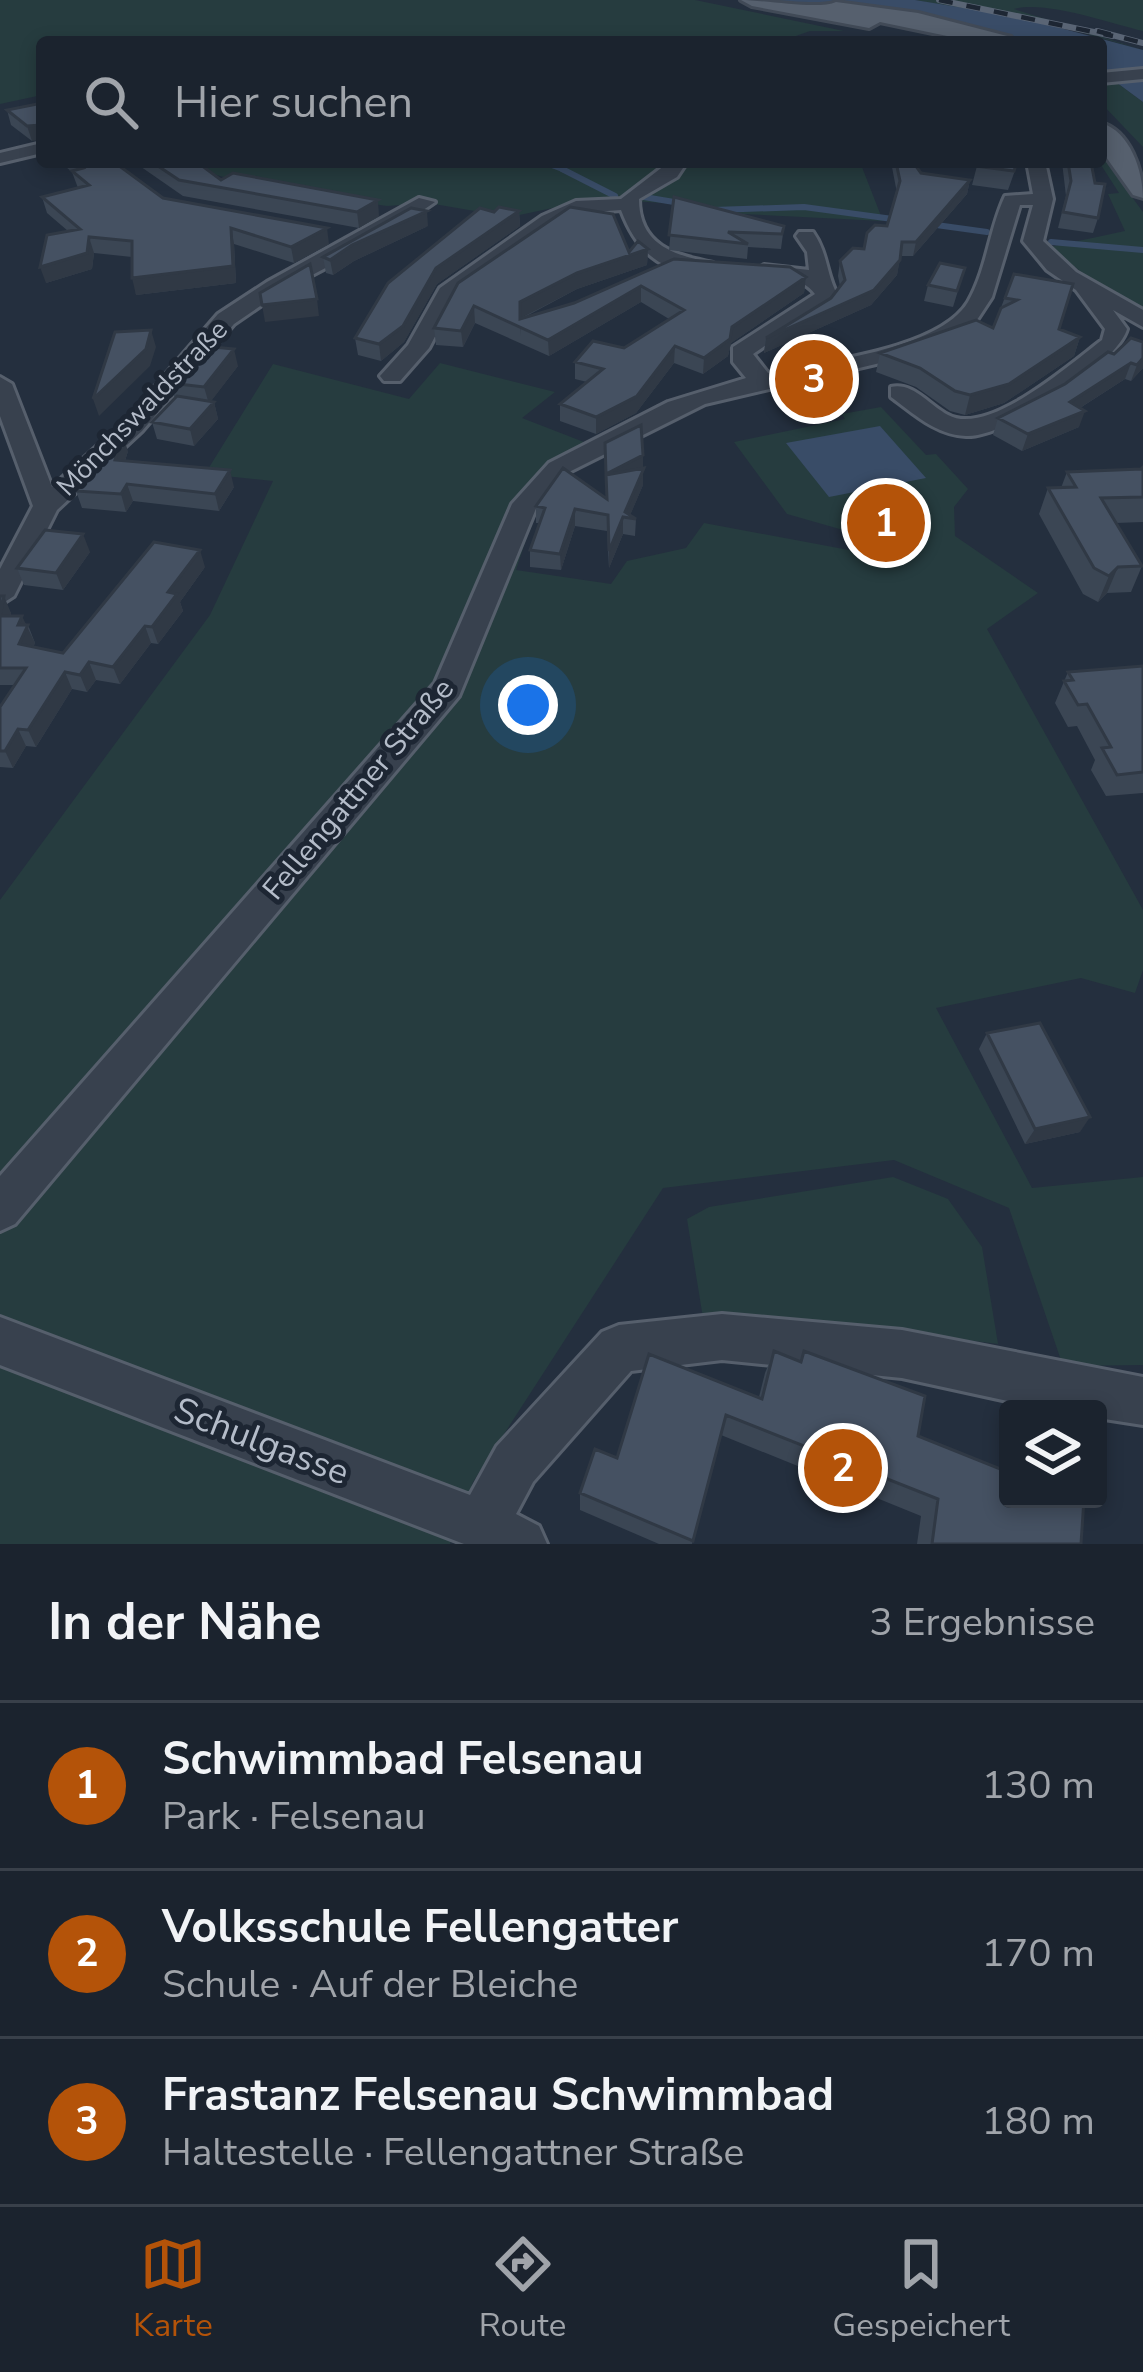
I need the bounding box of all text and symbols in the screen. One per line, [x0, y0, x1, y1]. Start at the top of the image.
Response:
search box [36, 36, 1107, 168]
icon: search [78, 69, 144, 135]
text: Hier suchen [174, 72, 413, 133]
street label: Mönchswaldstraße [49, 312, 236, 504]
pin: 3 [775, 334, 853, 424]
pin: 1 [847, 478, 925, 568]
street label: Fellengattner Straße [253, 670, 463, 909]
your location [498, 675, 558, 735]
street label: Schulgasse [167, 1386, 356, 1497]
map controls [999, 1400, 1107, 1508]
button: layers [999, 1400, 1107, 1508]
pin: 2 [804, 1423, 882, 1513]
text: In der Nähe [48, 1587, 321, 1657]
text: 3 Ergebnisse [869, 1596, 1095, 1649]
text: Schwimmbad Felsenau [162, 1729, 644, 1790]
text: 1 [75, 1759, 99, 1812]
text: 130 m [981, 1759, 1095, 1812]
text: Park · Felsenau [162, 1790, 426, 1843]
text: Volksschule Fellengatter [162, 1897, 678, 1958]
text: 2 [75, 1927, 99, 1980]
text: 170 m [981, 1927, 1095, 1980]
text: Schule · Auf der Bleiche [162, 1958, 578, 2011]
text: Frastanz Felsenau Schwimmbad [162, 2065, 834, 2126]
text: 3 [75, 2095, 99, 2148]
text: 180 m [981, 2095, 1095, 2148]
text: Haltestelle · Fellengattner Straße [162, 2126, 744, 2179]
tab: Karte [133, 2231, 213, 2348]
tab: Route [479, 2231, 566, 2348]
tab: Gespeichert [832, 2231, 1010, 2348]

